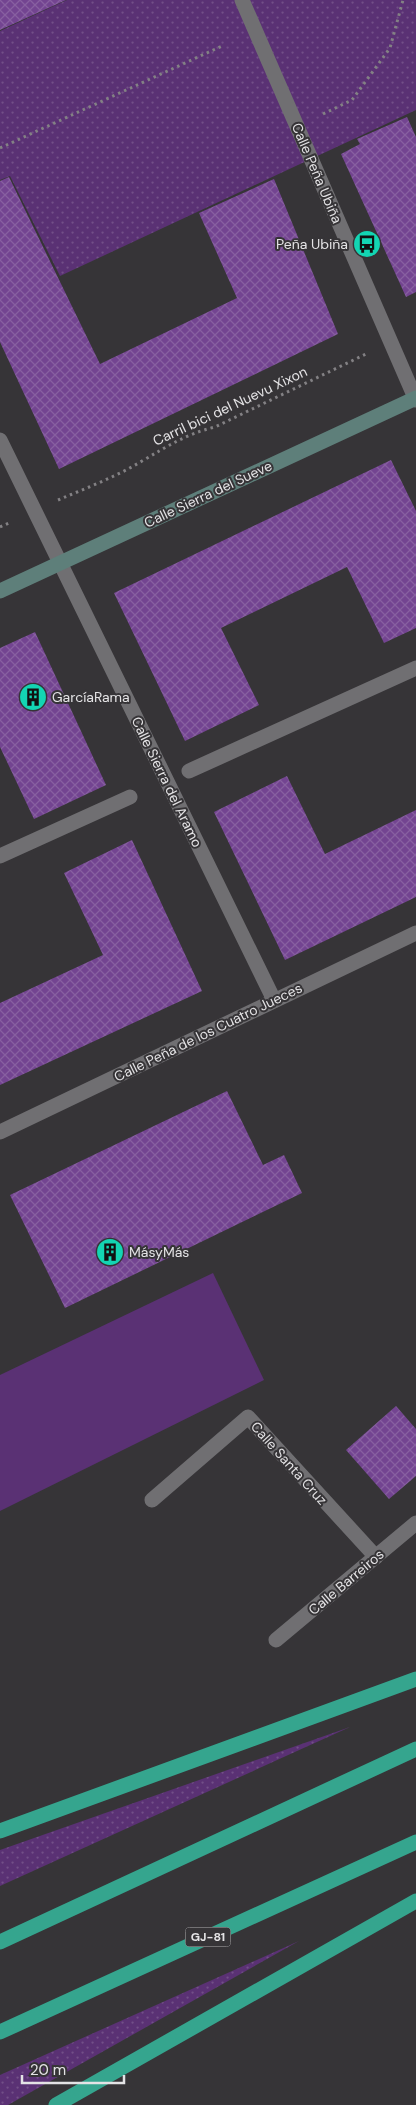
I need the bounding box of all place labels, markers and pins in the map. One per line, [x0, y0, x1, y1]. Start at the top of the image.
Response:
bus stop icon: Peña Ubiña [352, 229, 382, 259]
place label: Peña Ubiña [276, 235, 348, 253]
building icon: GarcíaRama [18, 682, 48, 712]
place label: GarcíaRama [52, 688, 130, 706]
building icon: MásyMás [95, 1237, 125, 1267]
place label: MásyMás [129, 1243, 189, 1261]

